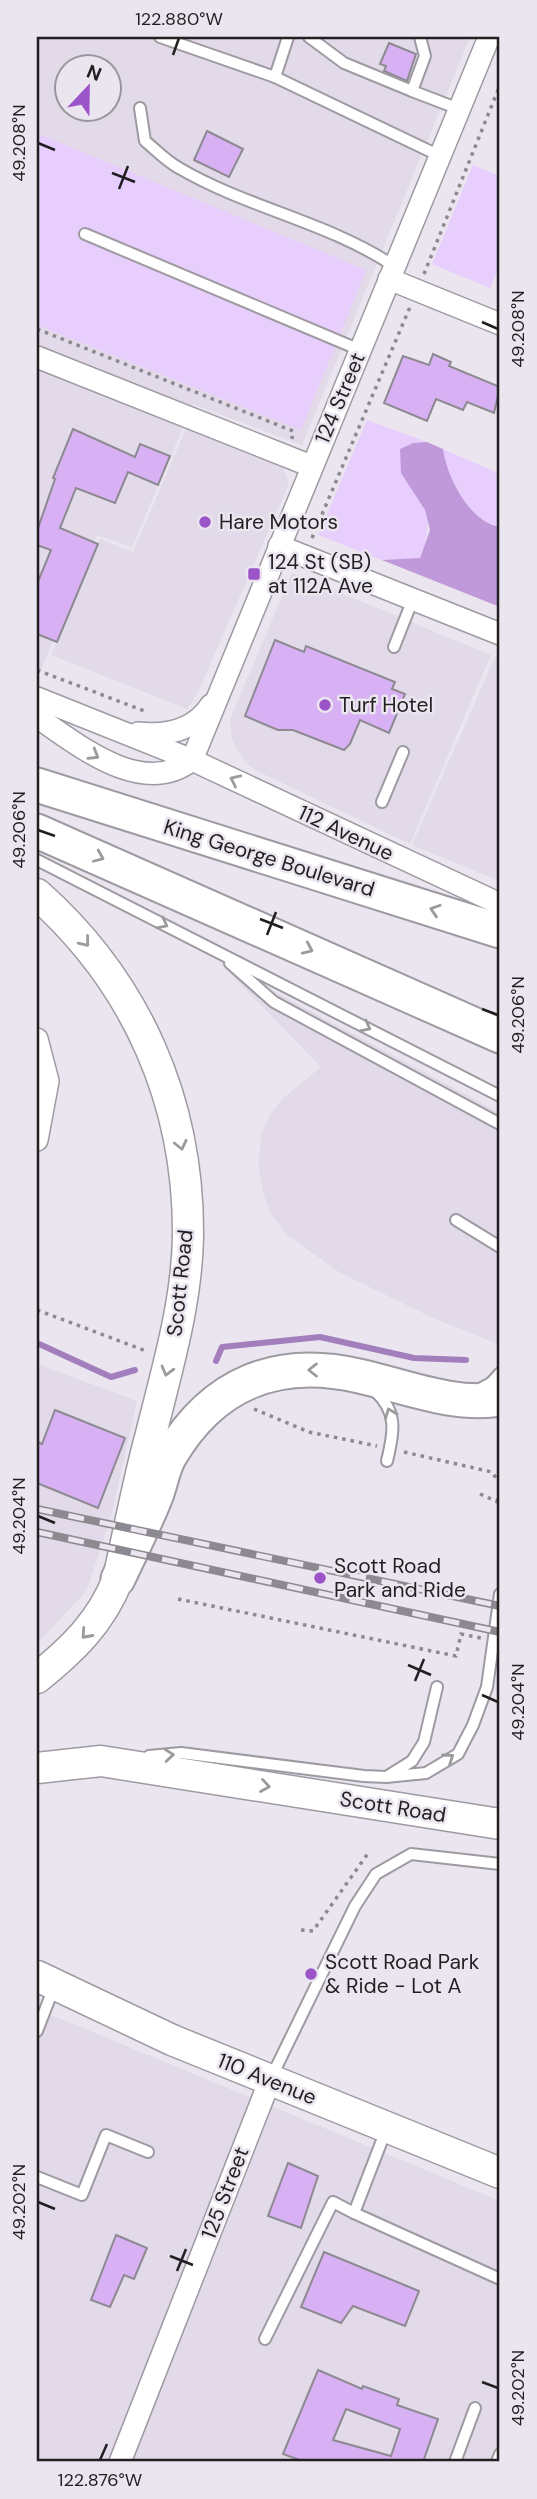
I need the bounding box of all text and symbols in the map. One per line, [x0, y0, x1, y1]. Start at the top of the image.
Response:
text: 122.880°W [135, 7, 223, 31]
north arrow [52, 52, 122, 122]
text: N [83, 59, 105, 87]
text: 49.208°N [7, 104, 31, 182]
text: 49.208°N [506, 290, 530, 368]
street label: 124 Street [308, 348, 372, 448]
place label: Hare Motors [219, 508, 338, 536]
marker: Hare Motors [197, 514, 213, 530]
place label: 124 St (SB) at 112A Ave [268, 548, 373, 600]
marker: 124 St (SB) at 112A Ave [246, 566, 262, 582]
place label: Turf Hotel [339, 691, 433, 719]
marker: Turf Hotel [317, 697, 333, 713]
one-way arrow [86, 747, 99, 760]
one-way arrow [230, 775, 242, 789]
text: 49.206°N [7, 791, 31, 869]
street label: 112 Avenue [294, 799, 398, 867]
street label: King George Boulevard [160, 813, 378, 903]
one-way arrow [93, 849, 105, 863]
one-way arrow [430, 904, 442, 919]
one-way arrow [156, 915, 168, 929]
one-way arrow [76, 935, 89, 947]
one-way arrow [300, 941, 313, 955]
text: 49.206°N [506, 976, 530, 1054]
one-way arrow [359, 1019, 371, 1032]
one-way arrow [172, 1139, 187, 1151]
street label: Scott Road [160, 1228, 200, 1338]
one-way arrow [307, 1362, 318, 1378]
one-way arrow [161, 1365, 175, 1377]
one-way arrow [384, 1408, 398, 1420]
text: 49.204°N [7, 1477, 31, 1555]
place label: Scott Road Park and Ride [334, 1552, 466, 1604]
marker: Scott Road Park and Ride [312, 1570, 328, 1586]
one-way arrow [81, 1626, 94, 1639]
text: 49.204°N [506, 1663, 530, 1741]
one-way arrow [163, 1747, 174, 1762]
one-way arrow [441, 1754, 454, 1766]
one-way arrow [259, 1778, 271, 1793]
street label: Scott Road [338, 1785, 448, 1829]
place label: Scott Road Park & Ride - Lot A [325, 1948, 480, 2000]
marker: Scott Road Park & Ride - Lot A [303, 1966, 319, 1982]
street label: 110 Avenue [213, 2046, 321, 2112]
street label: 125 Street [195, 2143, 255, 2243]
text: 49.202°N [7, 2164, 31, 2240]
text: 49.202°N [506, 2350, 530, 2426]
text: 122.876°W [58, 2468, 142, 2492]

